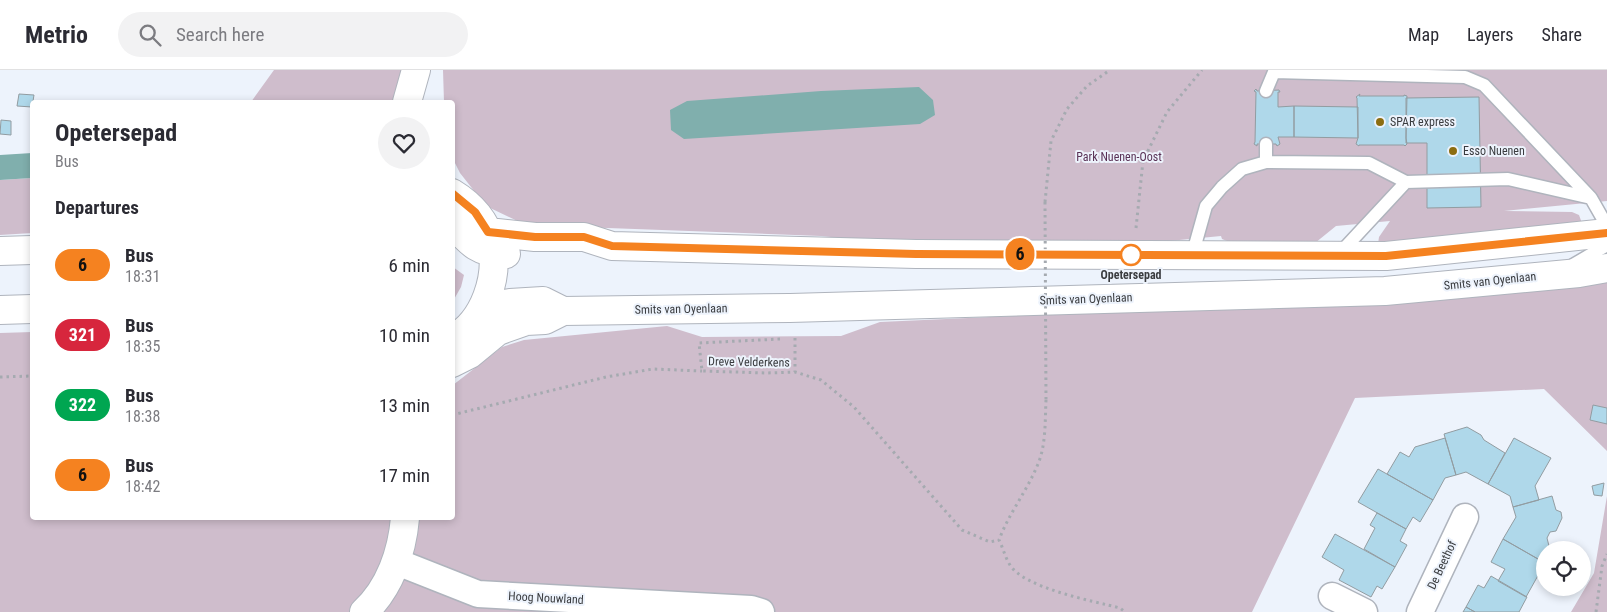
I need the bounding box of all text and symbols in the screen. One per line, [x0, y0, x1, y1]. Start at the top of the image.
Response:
search box [118, 12, 468, 57]
text: Metrio [25, 21, 88, 49]
icon: search [136, 21, 164, 49]
text: Search here [176, 23, 264, 46]
text: Map [1408, 24, 1439, 45]
text: Layers [1467, 24, 1514, 45]
text: Share [1542, 24, 1582, 45]
place label: SPAR express [1390, 115, 1455, 129]
marker: SPAR express [1374, 116, 1386, 128]
button: heart [378, 117, 430, 169]
text: Opetersepad [55, 119, 177, 147]
place label: Esso Nuenen [1463, 144, 1525, 158]
marker: Esso Nuenen [1447, 145, 1459, 157]
park label: Park Nuenen-Oost [1076, 150, 1162, 164]
text: Bus [55, 152, 79, 171]
text: Departures [55, 196, 139, 219]
line badge: 6 [1004, 238, 1036, 270]
text: 6 [1015, 243, 1025, 264]
text: Bus [125, 244, 154, 267]
marker: Opetersepad [1120, 244, 1142, 266]
text: 6 [78, 254, 87, 275]
text: 6 min [388, 254, 430, 277]
text: 18:31 [125, 267, 160, 286]
place label: Opetersepad [1100, 268, 1162, 282]
street label: Smits van Oyenlaan [1443, 269, 1537, 293]
street label: Smits van Oyenlaan [1039, 290, 1133, 308]
street label: Smits van Oyenlaan [634, 301, 728, 317]
text: Bus [125, 314, 154, 337]
text: 321 [69, 324, 96, 345]
text: 10 min [379, 324, 430, 347]
text: 18:35 [125, 337, 160, 356]
street label: Dreve Velderkens [708, 354, 790, 370]
text: Bus [125, 384, 154, 407]
text: 322 [69, 394, 96, 415]
text: 13 min [379, 394, 430, 417]
text: 18:38 [125, 407, 160, 426]
text: Bus [125, 454, 154, 477]
text: 6 [78, 464, 87, 485]
text: 17 min [379, 464, 430, 487]
text: 18:42 [125, 477, 160, 496]
street label: De Beethof [1425, 538, 1459, 592]
map controls [1536, 541, 1591, 596]
button: locate [1536, 541, 1591, 596]
street label: Hoog Nouwland [508, 589, 584, 607]

